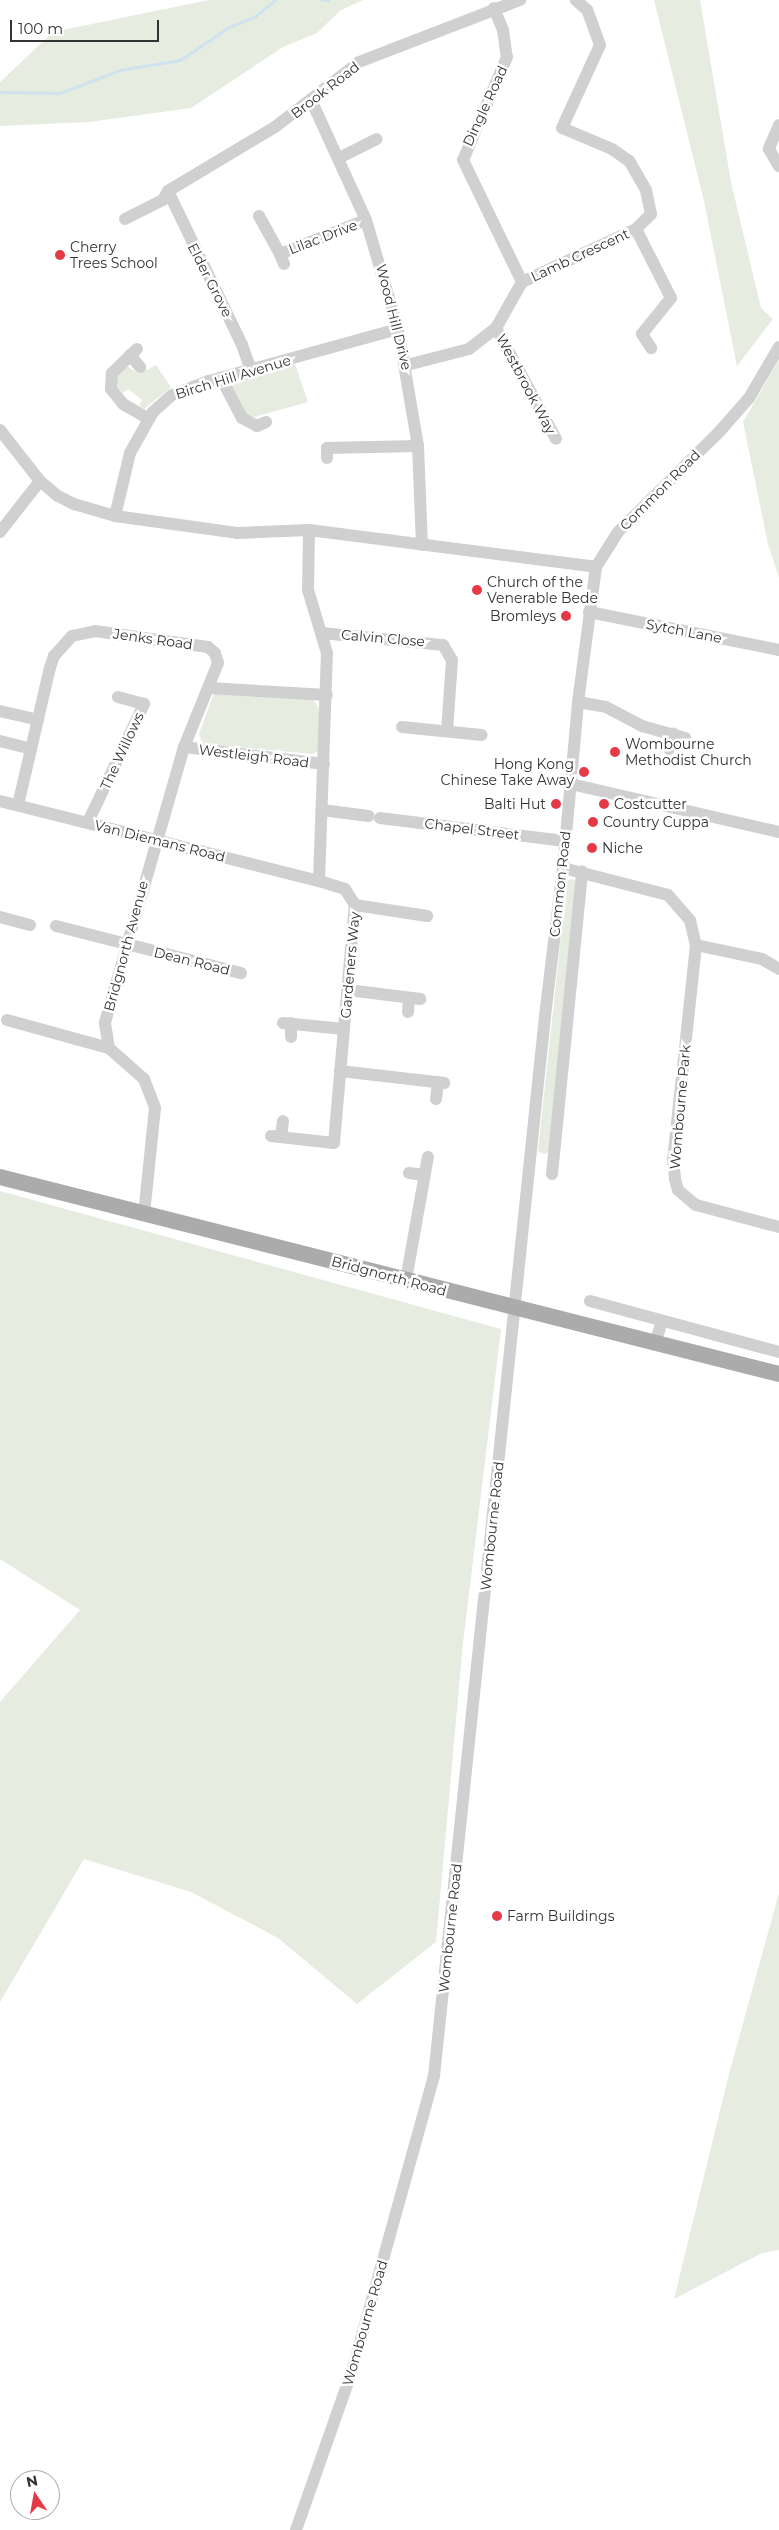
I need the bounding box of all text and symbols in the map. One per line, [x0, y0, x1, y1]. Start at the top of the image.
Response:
scale bar [12, 10, 161, 42]
text: 100 m [18, 19, 63, 38]
street label: Brook Road [287, 58, 363, 122]
street label: Dingle Road [459, 63, 511, 149]
street label: Lilac Drive [286, 216, 360, 258]
street label: Lamb Crescent [528, 225, 632, 285]
place label: Cherry Trees School [70, 239, 158, 272]
street label: Elder Grove [184, 240, 236, 320]
marker: Cherry Trees School [54, 249, 66, 261]
street label: Wood Hill Drive [373, 262, 415, 372]
street label: Westbrook Way [493, 331, 559, 437]
street label: Birch Hill Avenue [173, 351, 293, 403]
street label: Common Road [616, 446, 704, 534]
place label: Church of the Venerable Bede [487, 574, 598, 606]
marker: Church of the Venerable Bede [471, 584, 483, 596]
place label: Bromleys [490, 608, 556, 624]
marker: Bromleys [560, 610, 572, 622]
street label: Sytch Lane [645, 615, 723, 647]
street label: Jenks Road [112, 625, 194, 653]
street label: Calvin Close [340, 626, 426, 650]
street label: The Willows [97, 709, 147, 793]
place label: Wombourne Methodist Church [625, 736, 752, 769]
street label: Westleigh Road [198, 741, 310, 771]
marker: Wombourne Methodist Church [609, 746, 621, 758]
place label: Hong Kong Chinese Take Away [441, 756, 574, 789]
marker: Hong Kong Chinese Take Away [578, 766, 590, 778]
place label: Balti Hut [484, 796, 546, 812]
place label: Costcutter [614, 796, 687, 812]
marker: Balti Hut [550, 798, 562, 810]
marker: Costcutter [598, 798, 610, 810]
place label: Country Cuppa [603, 814, 709, 830]
street label: Chapel Street [424, 815, 520, 843]
marker: Country Cuppa [587, 816, 599, 828]
street label: Van Diemans Road [93, 817, 227, 865]
street label: Common Road [546, 830, 574, 938]
place label: Niche [602, 840, 643, 856]
marker: Niche [586, 842, 598, 854]
street label: Bridgnorth Avenue [100, 879, 152, 1013]
street label: Gardeners Way [337, 911, 363, 1019]
street label: Dean Road [152, 943, 232, 979]
street label: Wombourne Park [666, 1044, 694, 1170]
street label: Bridgnorth Road [330, 1253, 448, 1299]
street label: Wombourne Road [477, 1461, 507, 1591]
street label: Wombourne Road [435, 1863, 465, 1993]
place label: Farm Buildings [507, 1908, 614, 1924]
marker: Farm Buildings [491, 1910, 503, 1922]
street label: Wombourne Road [339, 2258, 391, 2388]
north arrow [10, 2470, 60, 2520]
text: N [25, 2471, 39, 2491]

